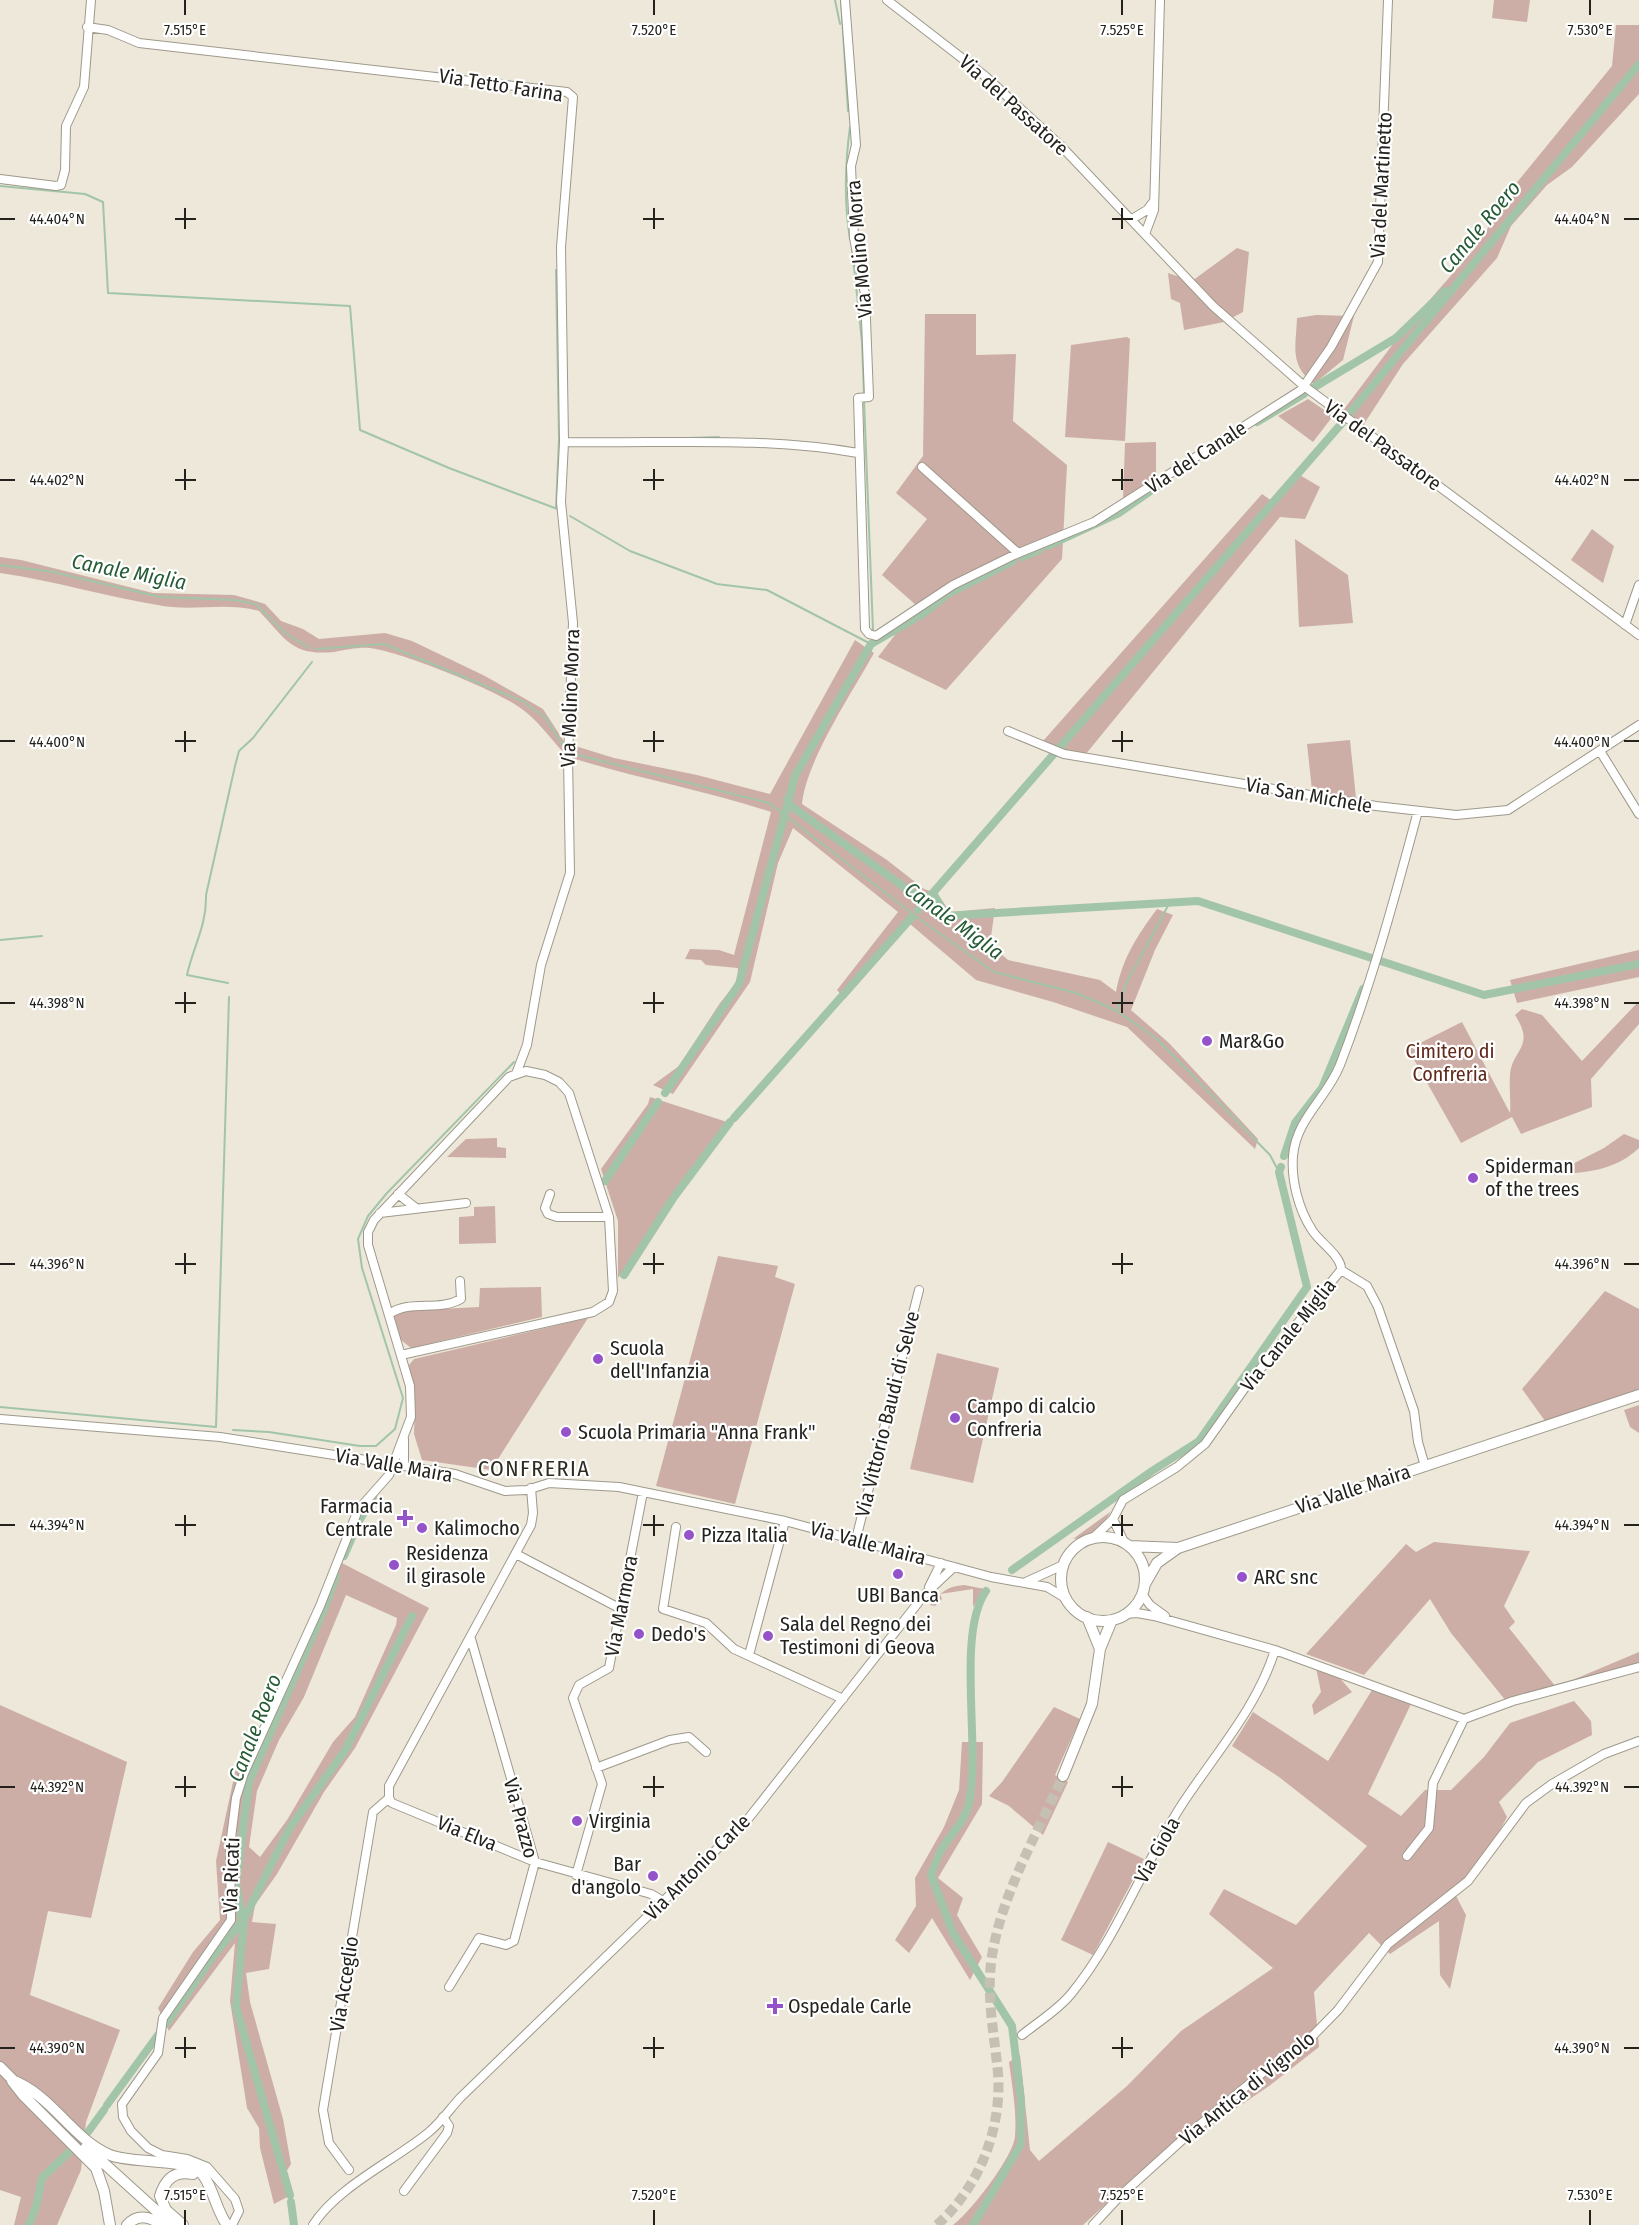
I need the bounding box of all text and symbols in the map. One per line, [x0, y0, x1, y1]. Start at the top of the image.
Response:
text: 7.515°E [164, 21, 206, 39]
text: 7.520°E [632, 21, 676, 39]
text: 7.525°E [1100, 21, 1144, 39]
text: 7.530°E [1568, 21, 1612, 39]
street label: Via del Passatore [954, 50, 1074, 160]
street label: Via Tetto Farina [437, 63, 565, 107]
street label: Via del Martinetto [1365, 111, 1397, 259]
water label: Canale Roero [1434, 175, 1526, 279]
street label: Via Molino Morra [841, 179, 877, 319]
text: 44.404°N [29, 210, 85, 228]
text: 44.404°N [1554, 210, 1610, 228]
street label: Via del Passatore [1320, 394, 1446, 496]
street label: Via del Canale [1141, 416, 1251, 498]
text: 44.402°N [30, 471, 84, 489]
text: 44.402°N [1555, 471, 1609, 489]
water label: Canale Miglia [70, 548, 188, 596]
street label: Via Molino Morra [556, 628, 584, 768]
text: 44.400°N [29, 733, 85, 751]
text: 44.400°N [1554, 733, 1610, 751]
street label: Via San Michele [1244, 772, 1374, 818]
water label: Canale Miglia [899, 876, 1009, 966]
text: 44.398°N [29, 994, 85, 1012]
text: 44.398°N [1554, 994, 1610, 1012]
place label: Mar&Go [1219, 1029, 1285, 1053]
marker: Mar&Go [1200, 1034, 1214, 1048]
park label: Cimitero di Confreria [1405, 1039, 1495, 1086]
place label: Spiderman of the trees [1485, 1154, 1579, 1201]
marker: Spiderman of the trees [1466, 1171, 1480, 1185]
text: 44.396°N [29, 1255, 85, 1273]
text: 44.396°N [1554, 1255, 1610, 1273]
street label: Via Canale Miglia [1235, 1274, 1341, 1396]
street label: Via Vittorio Baudi di Selve [850, 1309, 924, 1519]
place label: Scuola dell'Infanzia [610, 1336, 709, 1383]
marker: Scuola dell'Infanzia [591, 1352, 605, 1366]
place label: Campo di calcio Confreria [967, 1394, 1096, 1441]
marker: Campo di calcio Confreria [948, 1411, 962, 1425]
place label: Scuola Primaria "Anna Frank" [578, 1420, 815, 1444]
marker: Scuola Primaria "Anna Frank" [559, 1425, 573, 1439]
street label: Via Valle Maira [333, 1443, 455, 1487]
district label: CONFRERIA [478, 1455, 590, 1482]
street label: Via Valle Maira [1293, 1459, 1413, 1519]
place label: Farmacia Centrale [320, 1494, 393, 1541]
marker: Farmacia Centrale [398, 1511, 412, 1525]
text: 44.394°N [29, 1516, 85, 1534]
place label: Kalimocho [434, 1516, 520, 1540]
street label: Via Valle Maira [807, 1516, 929, 1570]
text: 44.394°N [1554, 1516, 1610, 1534]
marker: Kalimocho [415, 1521, 429, 1535]
place label: Pizza Italia [701, 1523, 788, 1547]
marker: Pizza Italia [682, 1528, 696, 1542]
place label: Residenza il girasole [406, 1541, 489, 1588]
street label: Via Marmora [599, 1553, 643, 1659]
marker: Residenza il girasole [387, 1558, 401, 1572]
place label: ARC snc [1254, 1565, 1318, 1589]
marker: UBI Banca [891, 1567, 905, 1581]
marker: ARC snc [1235, 1570, 1249, 1584]
place label: UBI Banca [857, 1583, 939, 1607]
place label: Sala del Regno dei Testimoni di Geova [780, 1612, 935, 1659]
place label: Dedo's [651, 1622, 706, 1646]
marker: Dedo's [632, 1627, 646, 1641]
marker: Sala del Regno dei Testimoni di Geova [761, 1629, 775, 1643]
water label: Canale Roero [223, 1671, 287, 1785]
street label: Via Prazzo [499, 1775, 543, 1861]
text: 44.392°N [30, 1778, 84, 1796]
text: 44.392°N [1555, 1778, 1609, 1796]
place label: Virginia [589, 1809, 651, 1833]
street label: Via Antonio Carle [639, 1809, 755, 1925]
street label: Via Elva [434, 1810, 500, 1856]
street label: Via Giola [1129, 1813, 1185, 1887]
marker: Virginia [570, 1814, 584, 1828]
street label: Via Ricati [218, 1837, 244, 1913]
place label: Bar d'angolo [571, 1852, 641, 1899]
marker: Bar d'angolo [646, 1869, 660, 1883]
street label: Via Acceglio [325, 1934, 363, 2034]
place label: Ospedale Carle [788, 1994, 912, 2018]
marker: Ospedale Carle [766, 1997, 784, 2015]
street label: Via Antica di Vignolo [1175, 2026, 1319, 2150]
text: 44.390°N [29, 2039, 85, 2057]
text: 44.390°N [1554, 2039, 1610, 2057]
text: 7.515°E [164, 2186, 206, 2204]
text: 7.520°E [632, 2186, 676, 2204]
text: 7.525°E [1100, 2186, 1144, 2204]
text: 7.530°E [1568, 2186, 1612, 2204]

